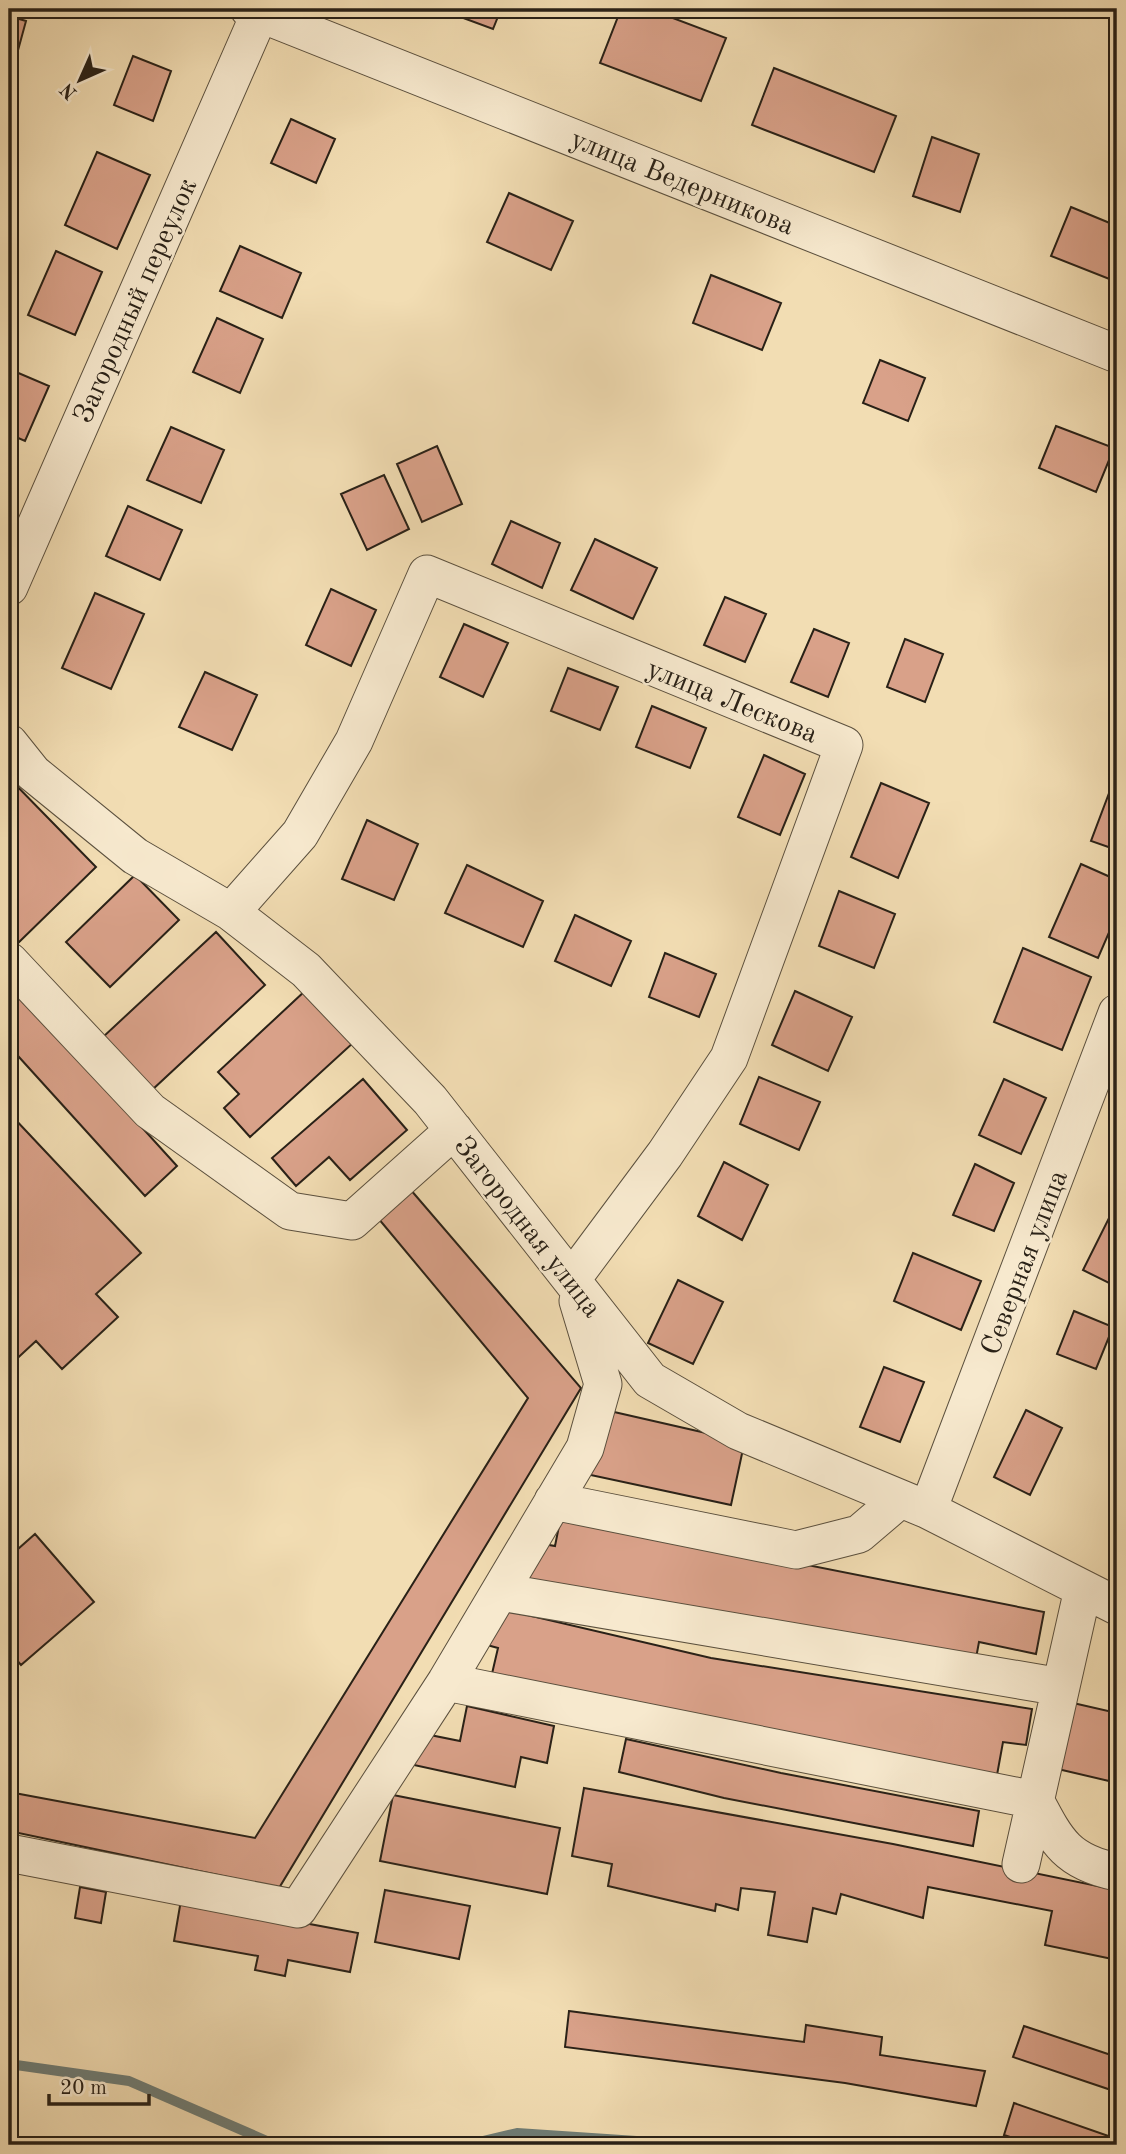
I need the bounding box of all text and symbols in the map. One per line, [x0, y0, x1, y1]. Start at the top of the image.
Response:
north arrow [46, 46, 116, 116]
text: N [58, 78, 82, 102]
street label: улица Ведерникова [566, 126, 798, 241]
street label: Загородный переулок [70, 175, 203, 428]
street label: улица Лескова [642, 656, 821, 750]
street label: Загородная улица [448, 1132, 606, 1323]
street label: Северная улица [978, 1167, 1074, 1359]
scale bar [49, 2063, 149, 2107]
text: 20 m [60, 2078, 107, 2099]

